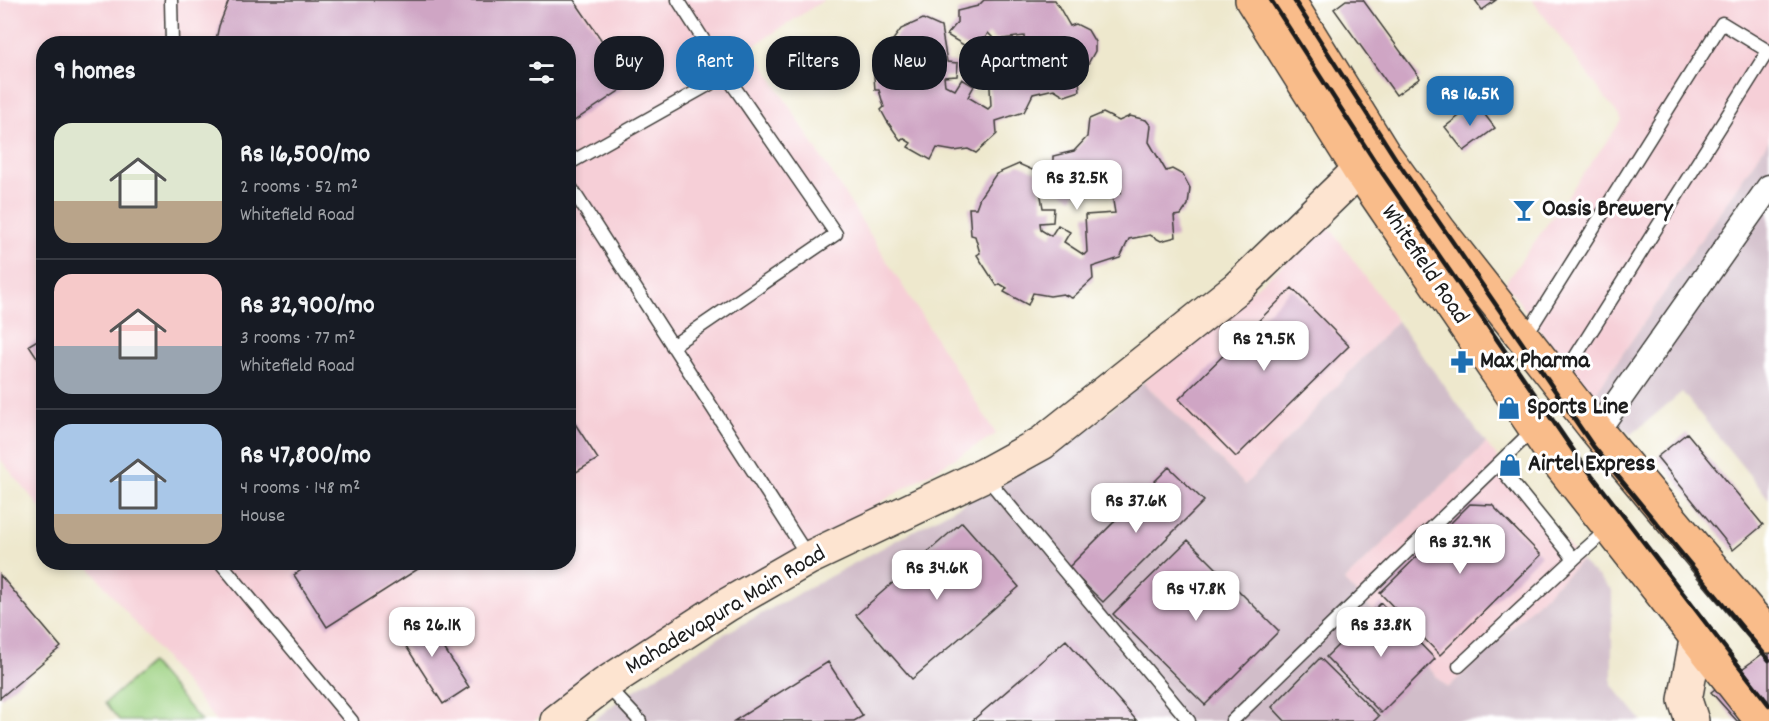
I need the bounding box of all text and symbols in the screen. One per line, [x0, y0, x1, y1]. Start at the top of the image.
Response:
chip: Buy [594, 36, 664, 90]
chip: Rent [676, 36, 754, 90]
chip: Filters [766, 36, 860, 90]
chip: New [872, 36, 947, 90]
chip: Apartment [959, 36, 1089, 90]
text: 9 homes [54, 54, 136, 91]
icon: filters [525, 56, 558, 89]
pin: Rs 16.5K [1408, 76, 1532, 127]
text: Rs 16.5K [1441, 81, 1499, 109]
text: Rs 16,500/mo [240, 137, 370, 174]
icon: home [102, 147, 174, 219]
pin: Rs 32.5K [1015, 160, 1139, 211]
text: Rs 32.5K [1046, 165, 1108, 193]
text: 2 rooms · 52 m² [240, 174, 358, 202]
place label: Oasis Brewery [1542, 193, 1674, 227]
bar icon: Oasis Brewery [1511, 197, 1537, 223]
street label: Whitefield Road [1371, 198, 1477, 332]
text: Whitefield Road [240, 202, 355, 230]
text: Rs 32,900/mo [240, 288, 375, 325]
icon: home [102, 298, 174, 370]
pin: Rs 29.5K [1202, 321, 1326, 372]
text: 3 rooms · 77 m² [240, 325, 356, 353]
text: Rs 29.5K [1233, 326, 1295, 354]
place label: Max Pharma [1480, 345, 1590, 379]
pharmacy icon: Max Pharma [1449, 349, 1475, 375]
text: Whitefield Road [240, 353, 355, 381]
place label: Sports Line [1527, 391, 1629, 425]
shop icon: Sports Line [1496, 395, 1522, 421]
text: Rs 47,800/mo [240, 438, 371, 475]
icon: home [102, 448, 174, 520]
place label: Airtel Express [1528, 448, 1656, 482]
shop icon: Airtel Express [1497, 452, 1523, 478]
text: 4 rooms · 148 m² [240, 475, 360, 503]
pin: Rs 37.6K [1074, 483, 1198, 534]
text: Rs 37.6K [1105, 488, 1167, 516]
text: House [240, 503, 285, 531]
pin: Rs 32.9K [1398, 524, 1522, 575]
text: Rs 32.9K [1429, 529, 1491, 557]
street label: Mahadevapura Main Road [619, 537, 833, 685]
pin: Rs 34.6K [875, 550, 999, 601]
text: Rs 34.6K [906, 555, 968, 583]
pin: Rs 47.8K [1134, 571, 1258, 622]
text: Rs 47.8K [1166, 576, 1226, 604]
pin: Rs 26.1K [370, 607, 494, 658]
pin: Rs 33.8K [1319, 607, 1443, 658]
text: Rs 26.1K [403, 612, 461, 640]
text: Rs 33.8K [1350, 612, 1412, 640]

